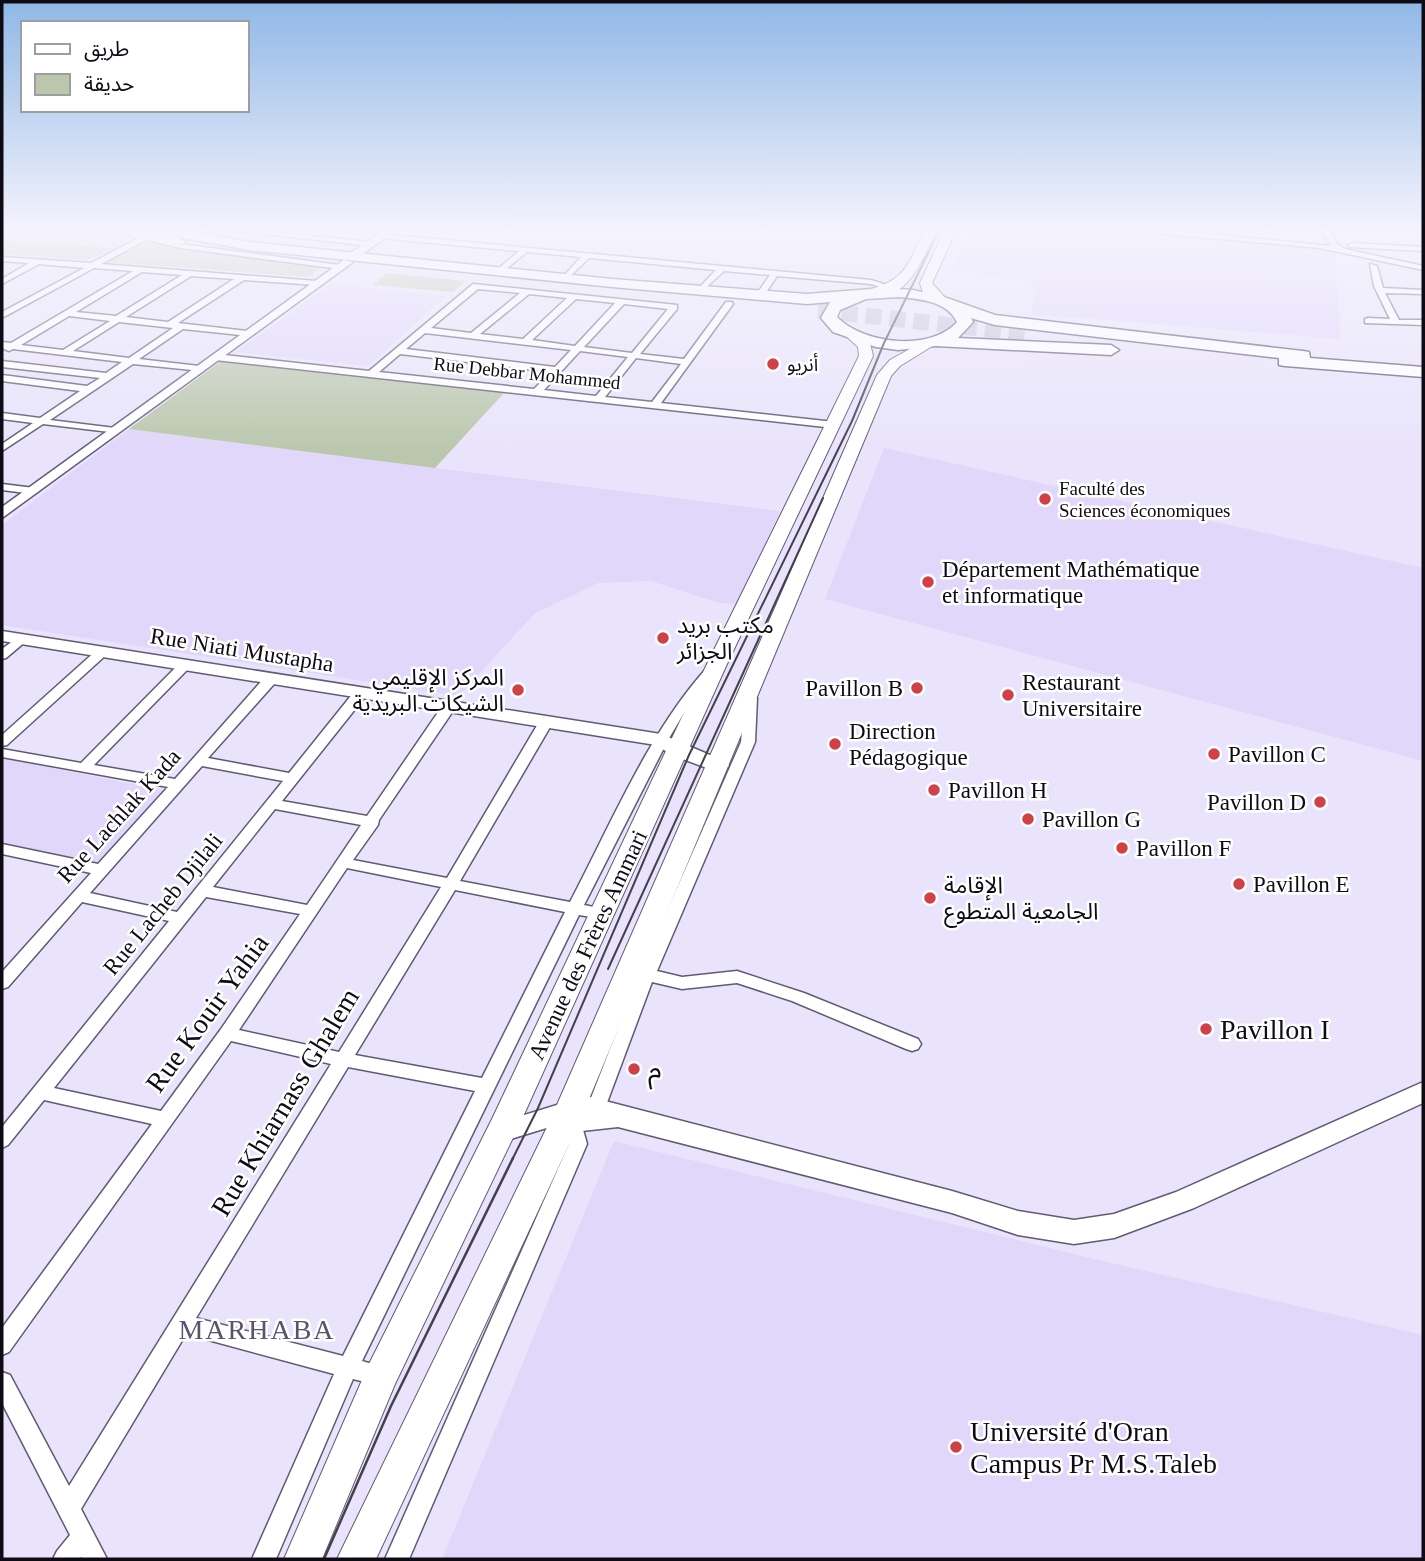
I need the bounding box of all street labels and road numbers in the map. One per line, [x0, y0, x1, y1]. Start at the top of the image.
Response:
street label: Rue Debbar Mohammed [432, 353, 622, 393]
street label: Rue Niati Mustapha [149, 623, 335, 677]
street label: Rue Lachlak Kada [52, 744, 186, 888]
street label: Avenue des Frères Ammari [524, 826, 652, 1064]
street label: Rue Lacheb Djilali [98, 828, 228, 980]
street label: Rue Kouir Yahia [139, 928, 275, 1098]
street label: Rue Khiarnass Ghalem [205, 983, 365, 1221]

